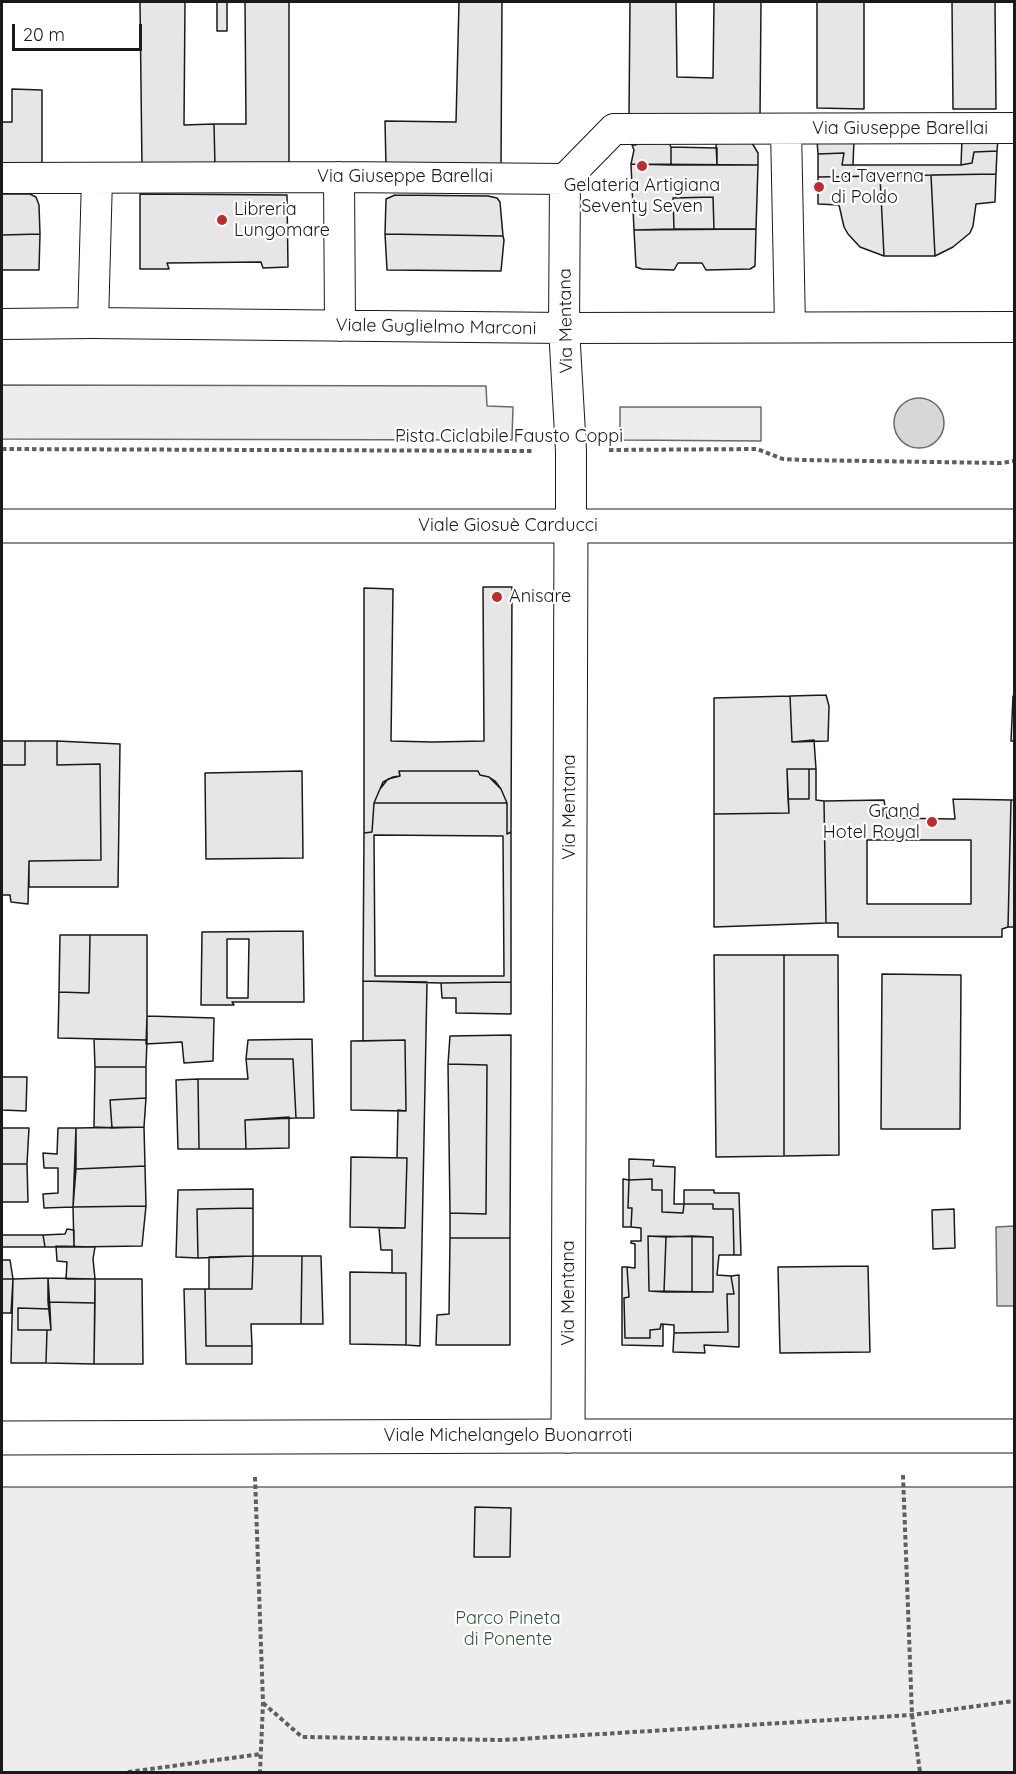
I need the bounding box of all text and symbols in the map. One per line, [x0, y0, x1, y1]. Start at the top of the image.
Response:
scale bar [15, 12, 146, 50]
text: 20 m [23, 23, 65, 46]
street label: Via Giuseppe Barellai [812, 118, 988, 140]
marker: Gelateria Artigiana Seventy Seven [635, 159, 649, 173]
street label: Via Giuseppe Barellai [317, 166, 493, 188]
place label: La Taverna di Poldo [831, 166, 924, 208]
place label: Gelateria Artigiana Seventy Seven [564, 175, 720, 218]
marker: La Taverna di Poldo [812, 180, 826, 194]
place label: Libreria Lungomare [234, 199, 330, 242]
marker: Libreria Lungomare [215, 213, 229, 227]
street label: Via Mentana [554, 268, 578, 374]
street label: Viale Guglielmo Marconi [335, 314, 537, 340]
street label: Pista Ciclabile Fausto Coppi [395, 426, 623, 448]
street label: Viale Giosuè Carducci [418, 515, 598, 537]
place label: Anisare [509, 586, 571, 608]
marker: Anisare [490, 590, 504, 604]
street label: Via Mentana [559, 754, 581, 860]
place label: Grand Hotel Royal [823, 801, 920, 844]
marker: Grand Hotel Royal [925, 815, 939, 829]
street label: Via Mentana [558, 1240, 580, 1346]
street label: Viale Michelangelo Buonarroti [384, 1425, 632, 1447]
park label: Parco Pineta di Ponente [455, 1608, 561, 1650]

